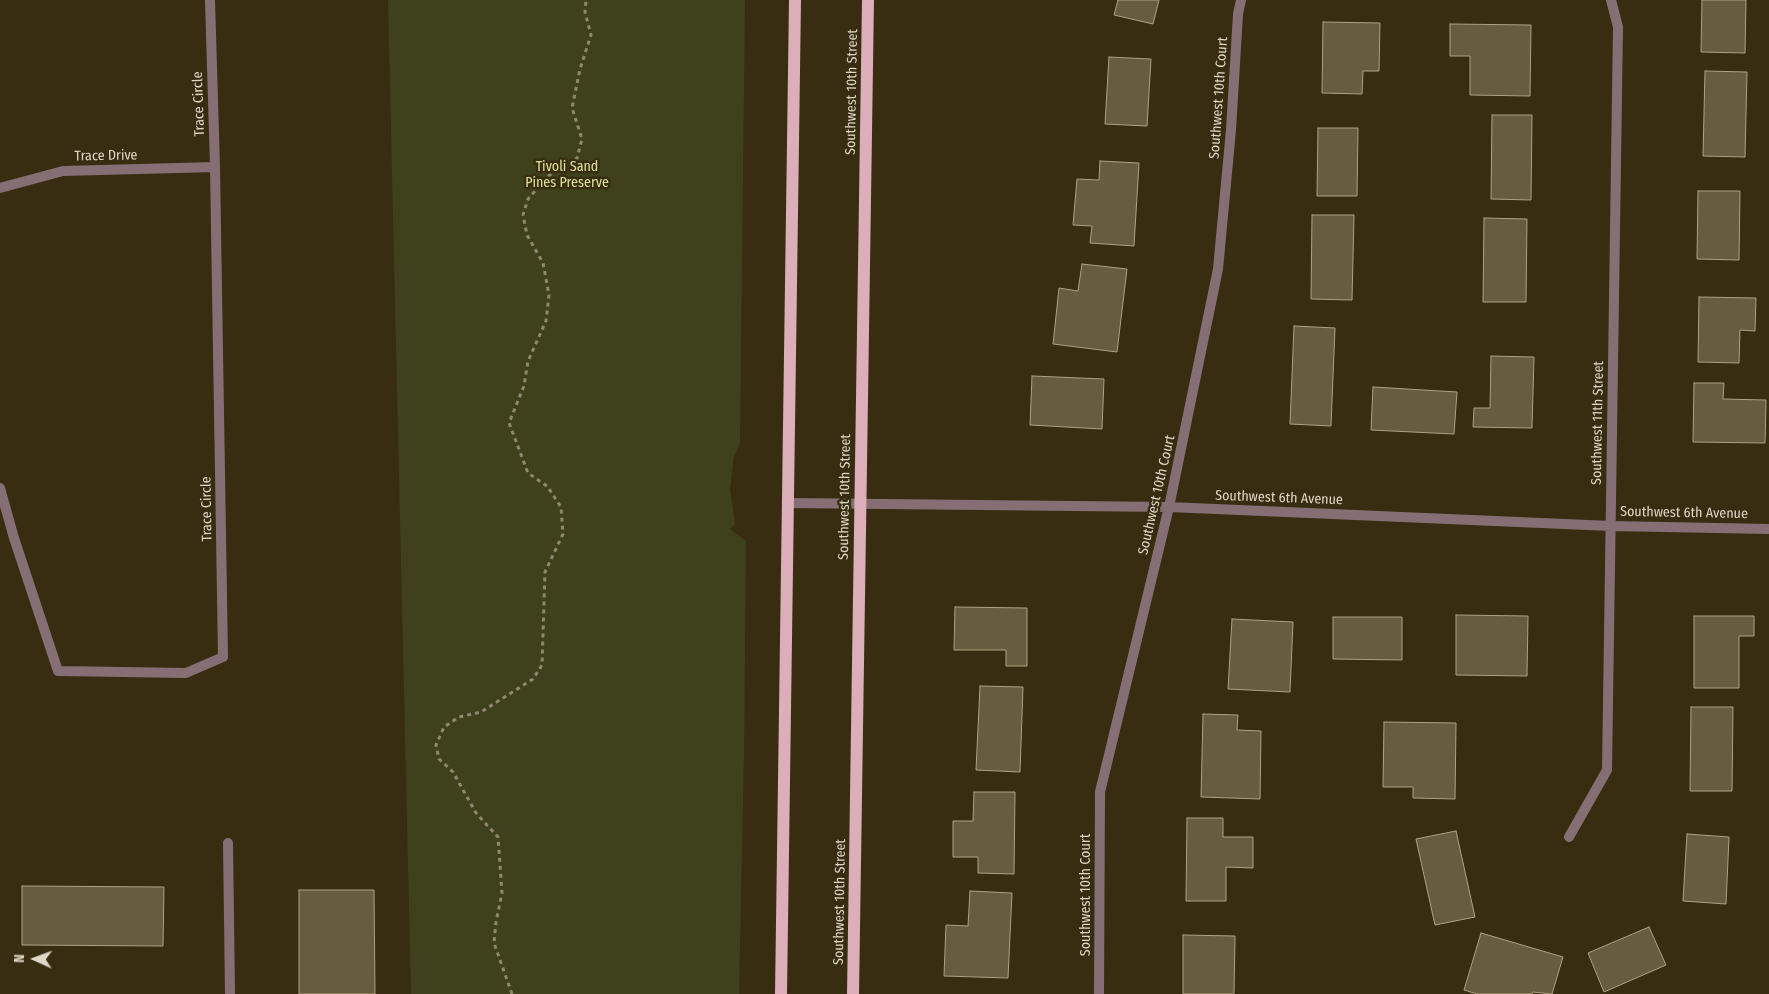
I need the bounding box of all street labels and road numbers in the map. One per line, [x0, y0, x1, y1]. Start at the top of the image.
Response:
street label: Southwest 10th Street [843, 29, 861, 155]
street label: Southwest 10th Court [1206, 36, 1232, 160]
street label: Trace Circle [189, 71, 209, 137]
street label: Trace Drive [74, 147, 138, 165]
street label: Southwest 11th Street [1589, 361, 1607, 485]
street label: Southwest 10th Court [1135, 433, 1179, 557]
street label: Southwest 10th Street [836, 434, 854, 560]
street label: Trace Circle [198, 476, 216, 542]
street label: Southwest 6th Avenue [1215, 487, 1343, 509]
street label: Southwest 6th Avenue [1620, 503, 1748, 523]
street label: Southwest 10th Court [1078, 834, 1094, 956]
street label: Southwest 10th Street [831, 839, 849, 965]

